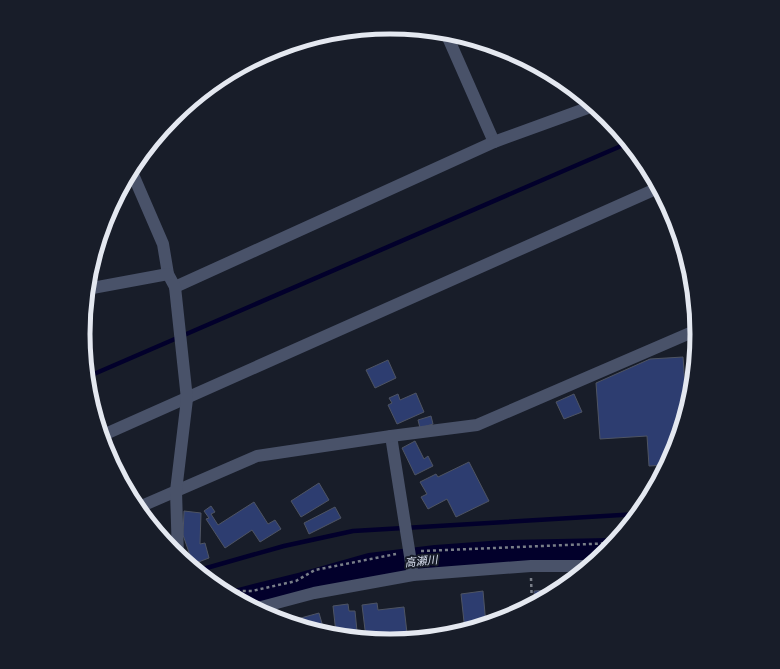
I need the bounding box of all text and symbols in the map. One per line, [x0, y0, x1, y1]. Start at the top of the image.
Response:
water label: 高瀬川 [404, 553, 439, 569]

